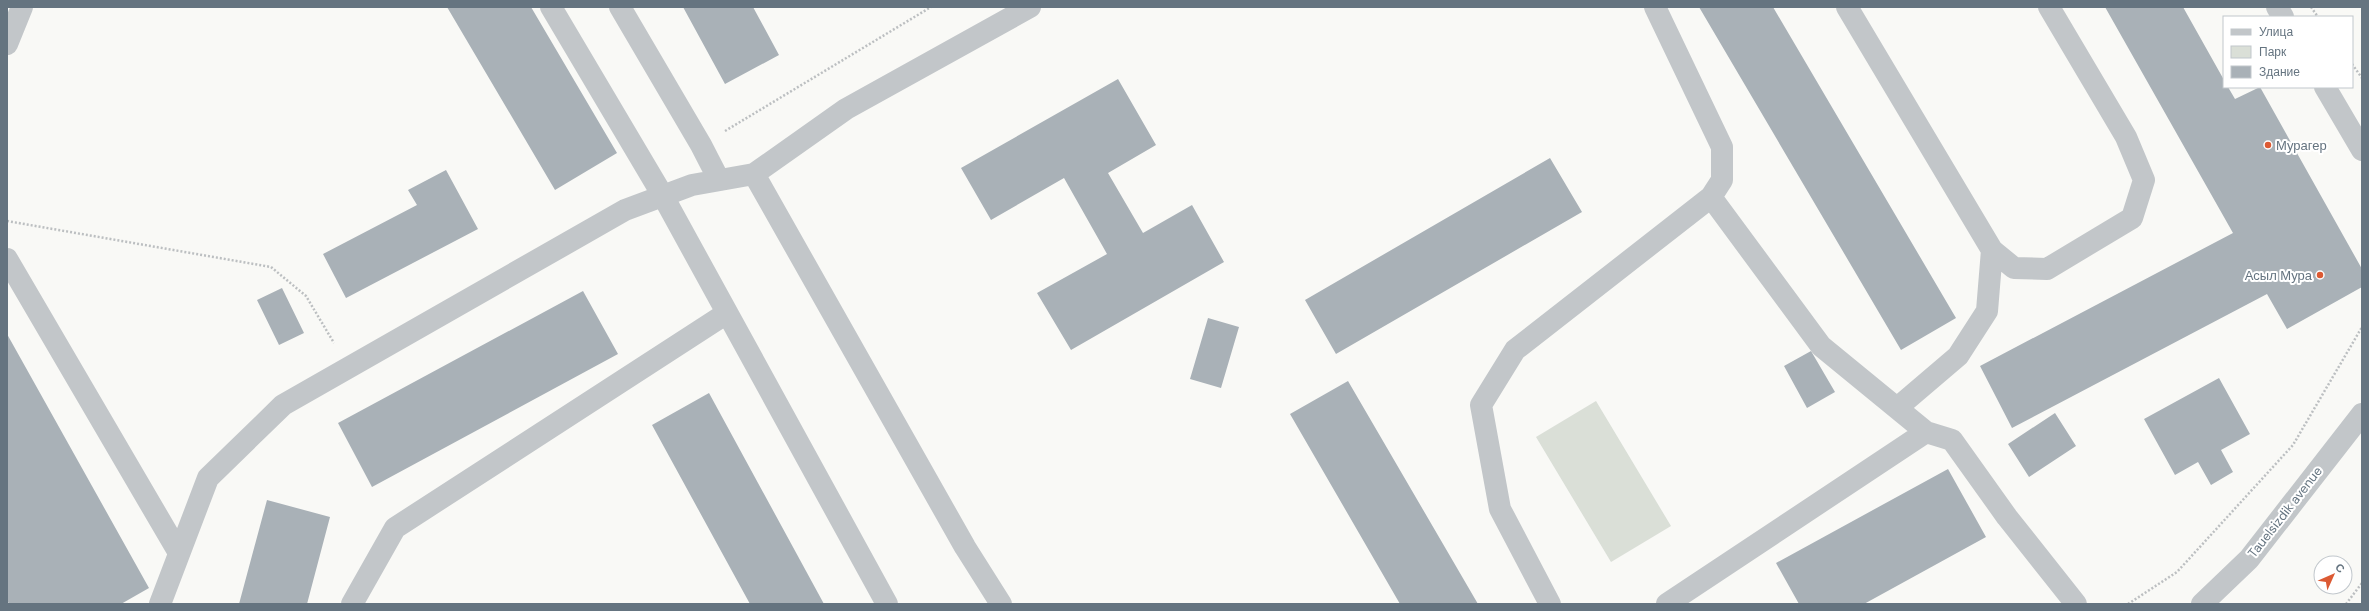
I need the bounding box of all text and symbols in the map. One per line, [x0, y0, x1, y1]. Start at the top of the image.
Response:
legend [2223, 16, 2353, 88]
text: Улица [2259, 24, 2293, 40]
text: Парк [2259, 44, 2287, 60]
text: Здание [2259, 64, 2300, 80]
place label: Мурагер [2276, 137, 2327, 154]
marker: Мурагер [2263, 140, 2273, 150]
place label: Асыл Мура [2245, 267, 2313, 284]
marker: Асыл Мура [2315, 270, 2325, 280]
street label: Tauelsizdik avenue [2244, 463, 2326, 561]
north arrow [2313, 555, 2353, 595]
text: С [2332, 560, 2348, 576]

